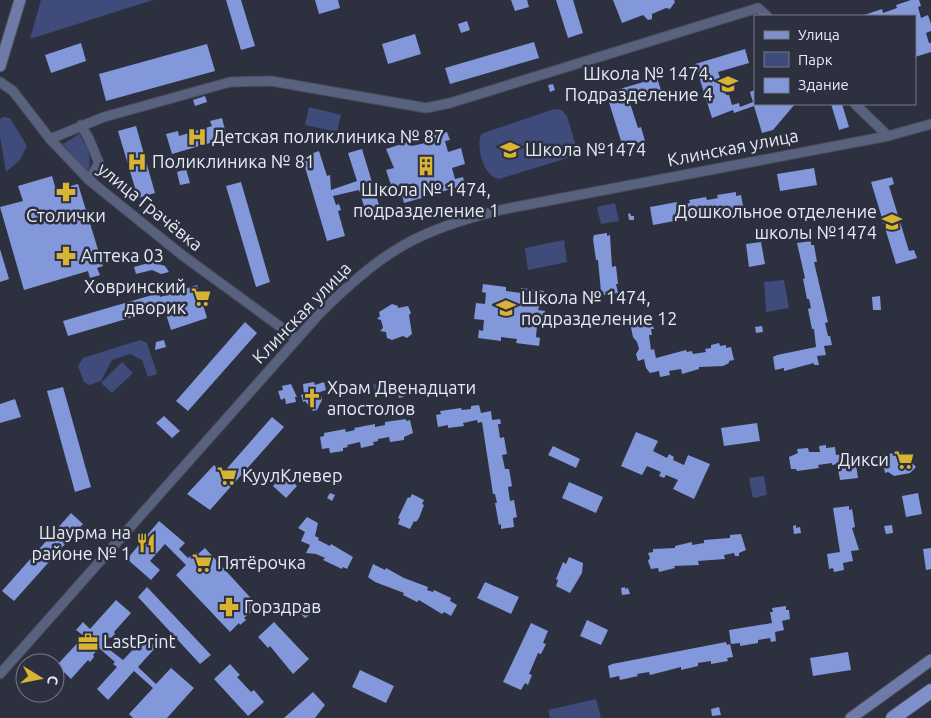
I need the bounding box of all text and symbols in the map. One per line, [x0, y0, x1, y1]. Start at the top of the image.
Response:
legend [754, 15, 916, 105]
text: Улица [798, 26, 840, 43]
text: Парк [798, 51, 833, 68]
place label: Школа № 1474. Подразделение 4 [565, 63, 713, 104]
school or university icon: Школа № 1474. Подразделение 4 [717, 73, 739, 95]
text: Здание [798, 76, 849, 93]
street label: Клинская улица [666, 125, 800, 170]
hospital icon: Детская поликлиника № 87 [186, 126, 208, 148]
place label: Детская поликлиника № 87 [212, 126, 444, 146]
school or university icon: Школа №1474 [499, 139, 521, 161]
place label: Школа №1474 [525, 139, 646, 159]
hospital icon: Поликлиника № 81 [126, 151, 148, 173]
place label: Поликлиника № 81 [152, 151, 315, 171]
building icon: Школа № 1474, подразделение 1 [415, 155, 437, 177]
street label: улица Грачёвка [94, 158, 207, 254]
place label: Школа № 1474, подразделение 1 [353, 179, 499, 220]
pharmacy icon: Столички [55, 181, 77, 203]
place label: Дошкольное отделение школы №1474 [675, 201, 877, 242]
place label: Столички [26, 205, 106, 225]
school or university icon: Дошкольное отделение школы №1474 [881, 211, 903, 233]
pharmacy icon: Аптека 03 [55, 245, 77, 267]
place label: Аптека 03 [81, 245, 164, 265]
street label: Клинская улица [248, 258, 355, 367]
place label: Ховринский дворик [84, 276, 186, 317]
supermarket icon: Ховринский дворик [190, 286, 212, 308]
place label: Школа № 1474, подразделение 12 [521, 287, 677, 328]
school or university icon: Школа № 1474, подразделение 12 [495, 297, 517, 319]
place label: Храм Двенадцати апостолов [327, 377, 476, 418]
church icon: Храм Двенадцати апостолов [301, 387, 323, 409]
place label: Дикси [838, 449, 889, 469]
supermarket icon: Дикси [893, 449, 915, 471]
supermarket icon: КуулКлевер [216, 465, 238, 487]
place label: КуулКлевер [242, 465, 342, 485]
place label: Шаурма на районе № 1 [31, 522, 131, 563]
restaurant icon: Шаурма на районе № 1 [135, 532, 157, 554]
supermarket icon: Пятёрочка [191, 552, 213, 574]
place label: Пятёрочка [217, 552, 306, 572]
pharmacy icon: Горздрав [218, 596, 240, 618]
place label: Горздрав [244, 596, 321, 616]
office icon: LastPrint [77, 631, 99, 653]
place label: LastPrint [103, 631, 176, 651]
north arrow [15, 653, 65, 703]
text: С [44, 674, 61, 686]

